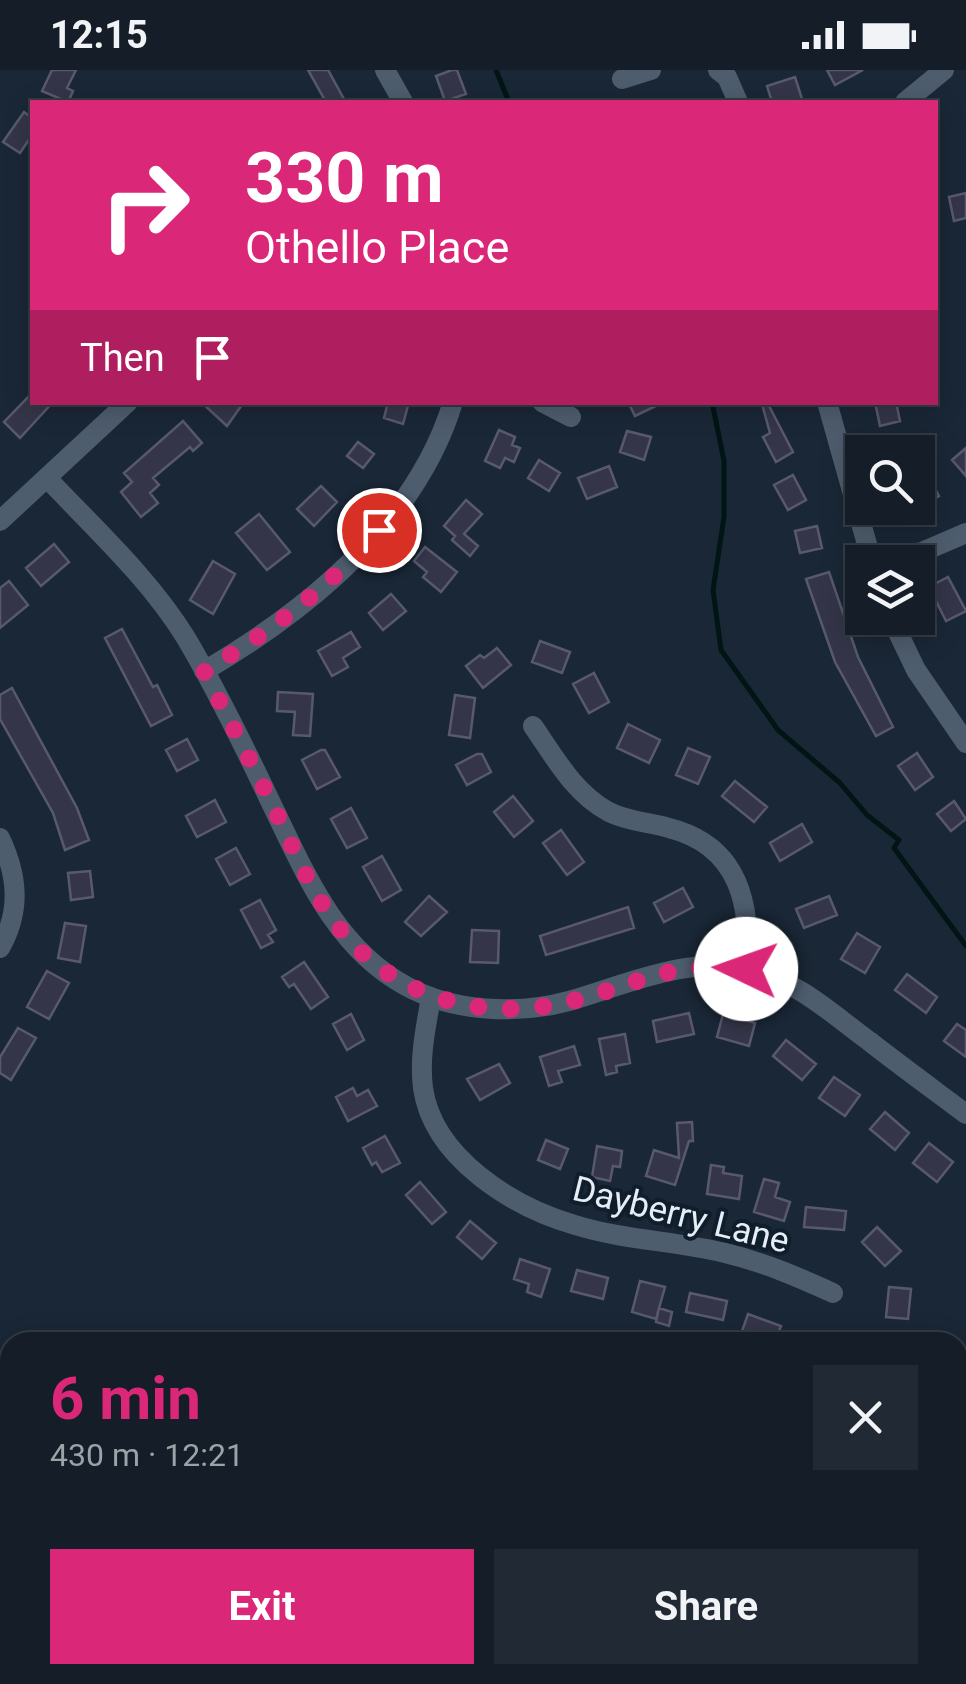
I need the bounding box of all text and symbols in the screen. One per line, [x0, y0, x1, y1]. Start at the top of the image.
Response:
text: 12:15 [50, 13, 148, 57]
text: 330 m [245, 137, 444, 219]
icon: right [80, 140, 210, 270]
text: Othello Place [245, 221, 509, 274]
icon: arrive [185, 330, 240, 385]
text: Then [80, 336, 165, 380]
map controls [845, 435, 935, 635]
button: search [845, 435, 935, 525]
pin [337, 488, 422, 573]
icon: arrive [352, 503, 407, 558]
button: layers [845, 545, 935, 635]
position arrow [694, 917, 798, 1021]
street label: Dayberry Lane [569, 1168, 793, 1262]
text: 6 min [50, 1363, 201, 1434]
button: close [813, 1365, 918, 1470]
text: 430 m · 12:21 [50, 1436, 244, 1474]
button: Exit [50, 1549, 474, 1664]
button: Share [494, 1549, 918, 1664]

